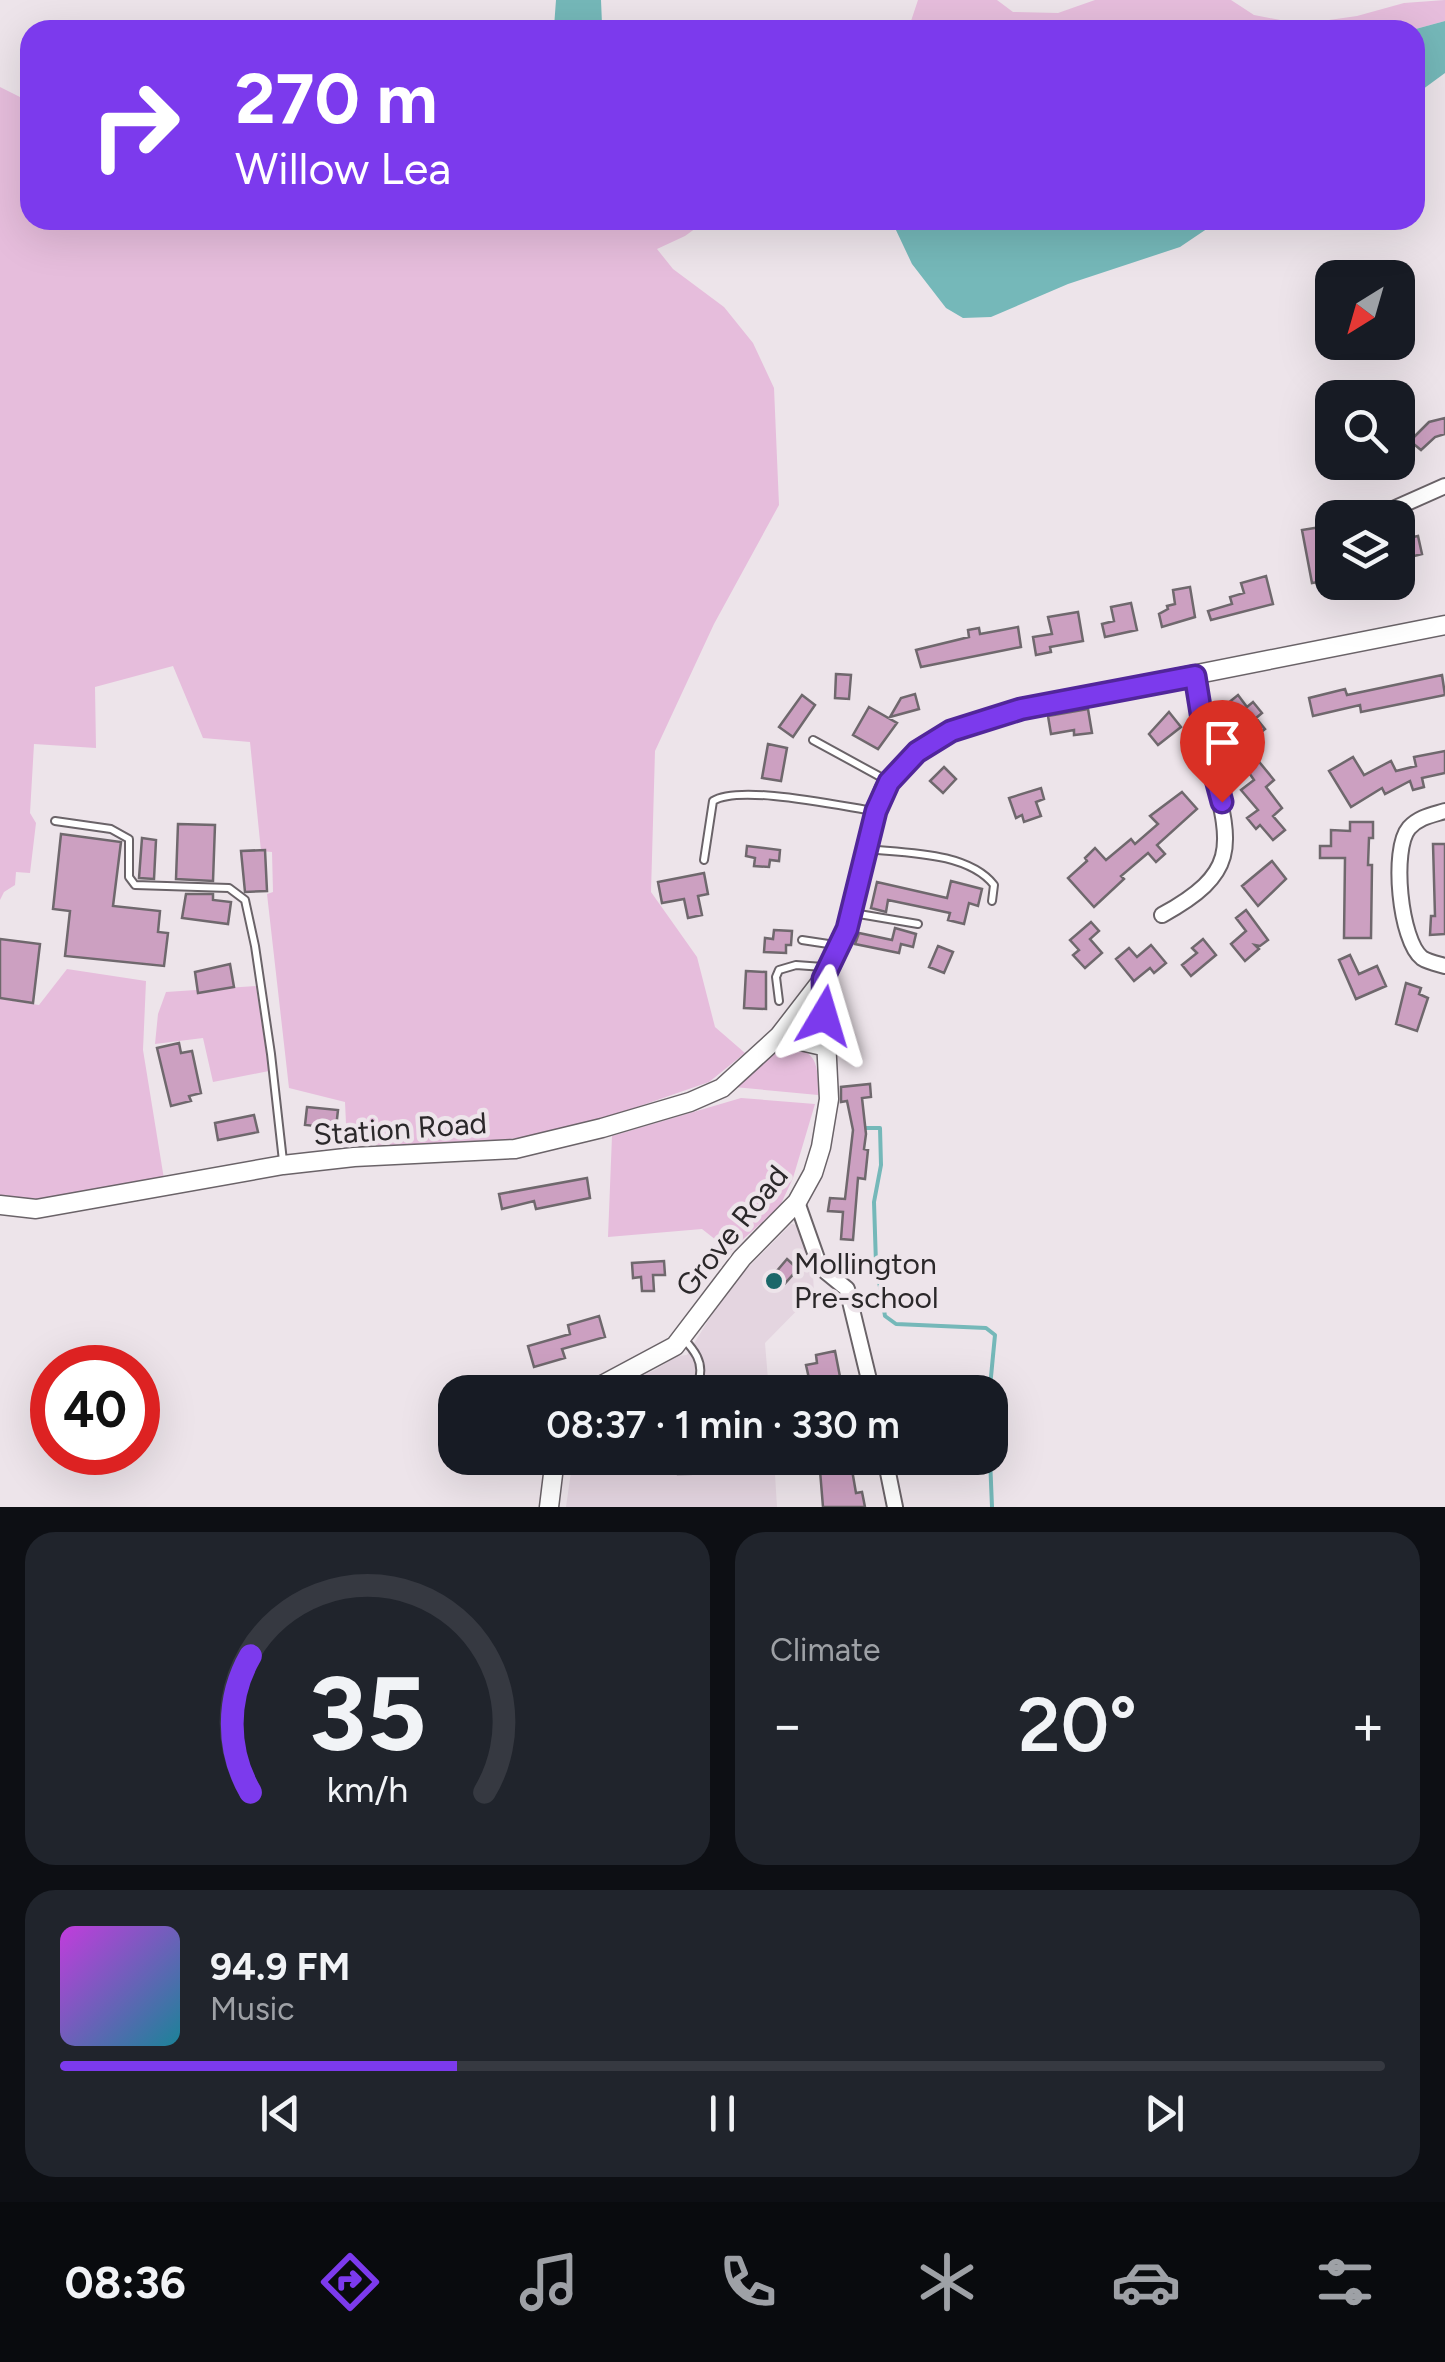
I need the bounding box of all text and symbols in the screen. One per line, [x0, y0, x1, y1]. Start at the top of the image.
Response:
text: 270 m [235, 56, 438, 141]
icon: right [70, 60, 200, 190]
text: Willow Lea [235, 141, 451, 195]
north arrow [1315, 260, 1415, 360]
map controls [1315, 260, 1415, 600]
button: search [1315, 380, 1415, 480]
button: layers [1315, 500, 1415, 600]
pin [1180, 700, 1265, 803]
icon: arrive [1195, 715, 1250, 770]
position arrow [772, 964, 876, 1068]
street label: Station Road [312, 1104, 488, 1153]
street label: Grove Road [668, 1158, 796, 1304]
place label: Mollington Pre-school [794, 1245, 939, 1316]
marker: Mollington Pre-school [763, 1270, 785, 1292]
speed limit sign: 40 [30, 1345, 160, 1475]
text: 08:37 · 1 min · 330 m [546, 1402, 900, 1448]
text: Climate [770, 1631, 881, 1669]
text: 35 [308, 1651, 427, 1776]
text: 20° [1018, 1680, 1137, 1770]
text: − [770, 1692, 804, 1758]
text: + [1351, 1692, 1385, 1758]
text: km/h [327, 1768, 408, 1811]
text: 94.9 FM [210, 1944, 350, 1990]
text: Music [210, 1990, 295, 2028]
icon: previous [253, 2086, 308, 2141]
icon: pause [695, 2086, 750, 2141]
icon: next [1137, 2086, 1192, 2141]
icon: directions [315, 2247, 385, 2317]
icon: music [514, 2247, 584, 2317]
icon: phone [713, 2247, 783, 2317]
icon: climate [912, 2247, 982, 2317]
icon: car [1111, 2247, 1181, 2317]
icon: filters [1310, 2247, 1380, 2317]
text: 08:36 [65, 2255, 186, 2309]

